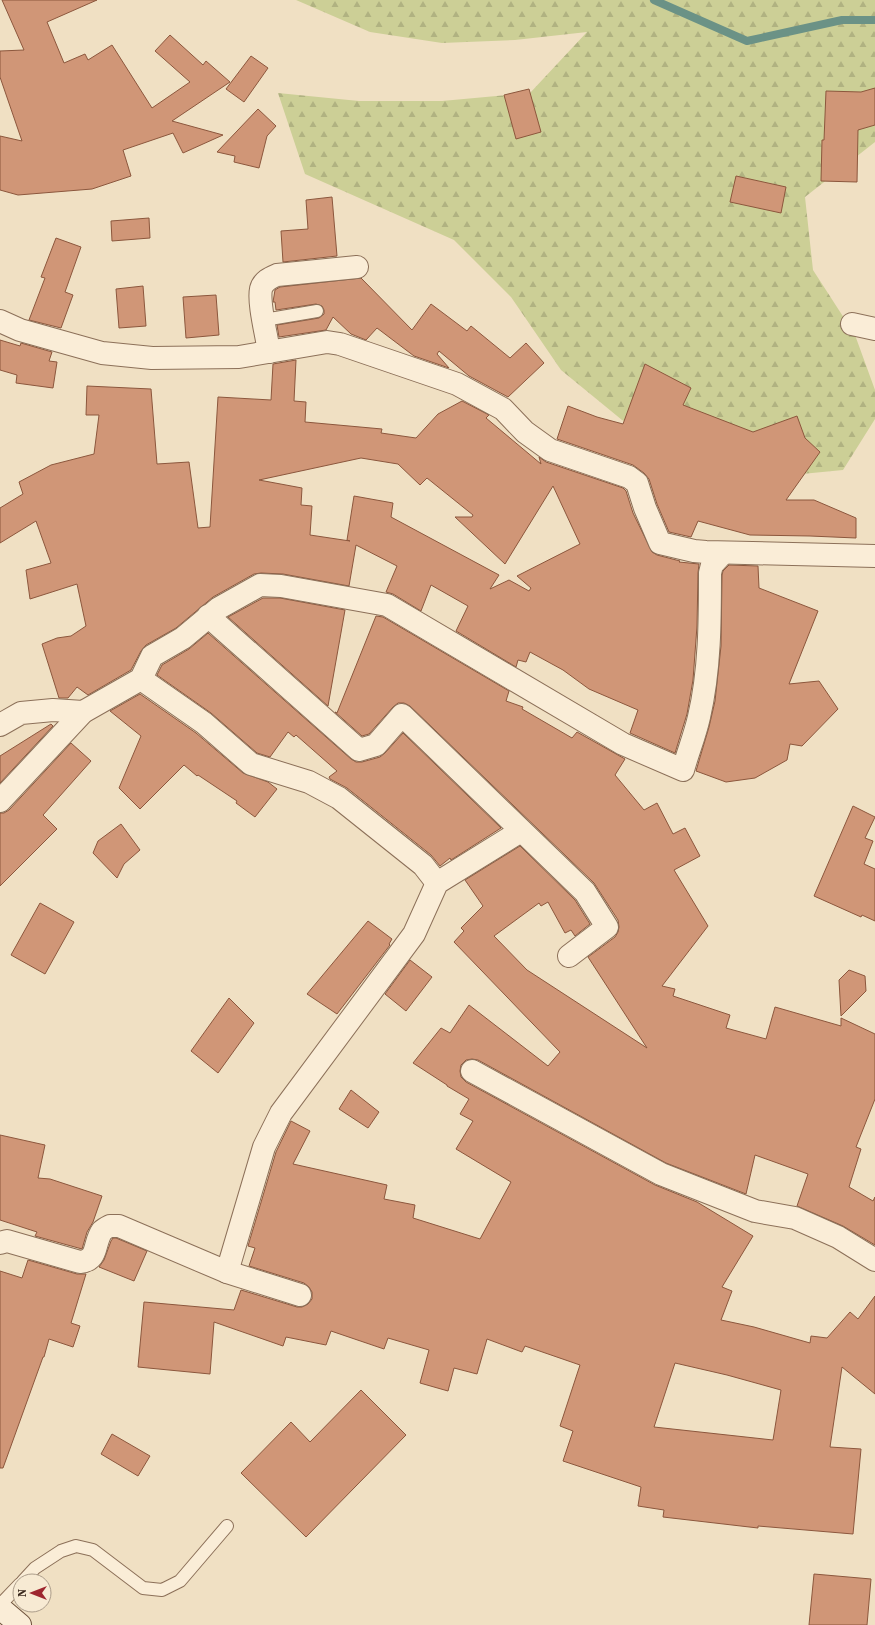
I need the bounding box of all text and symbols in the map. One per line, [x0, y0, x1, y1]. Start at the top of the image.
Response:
north arrow [12, 1573, 52, 1613]
text: N [15, 1589, 30, 1597]

